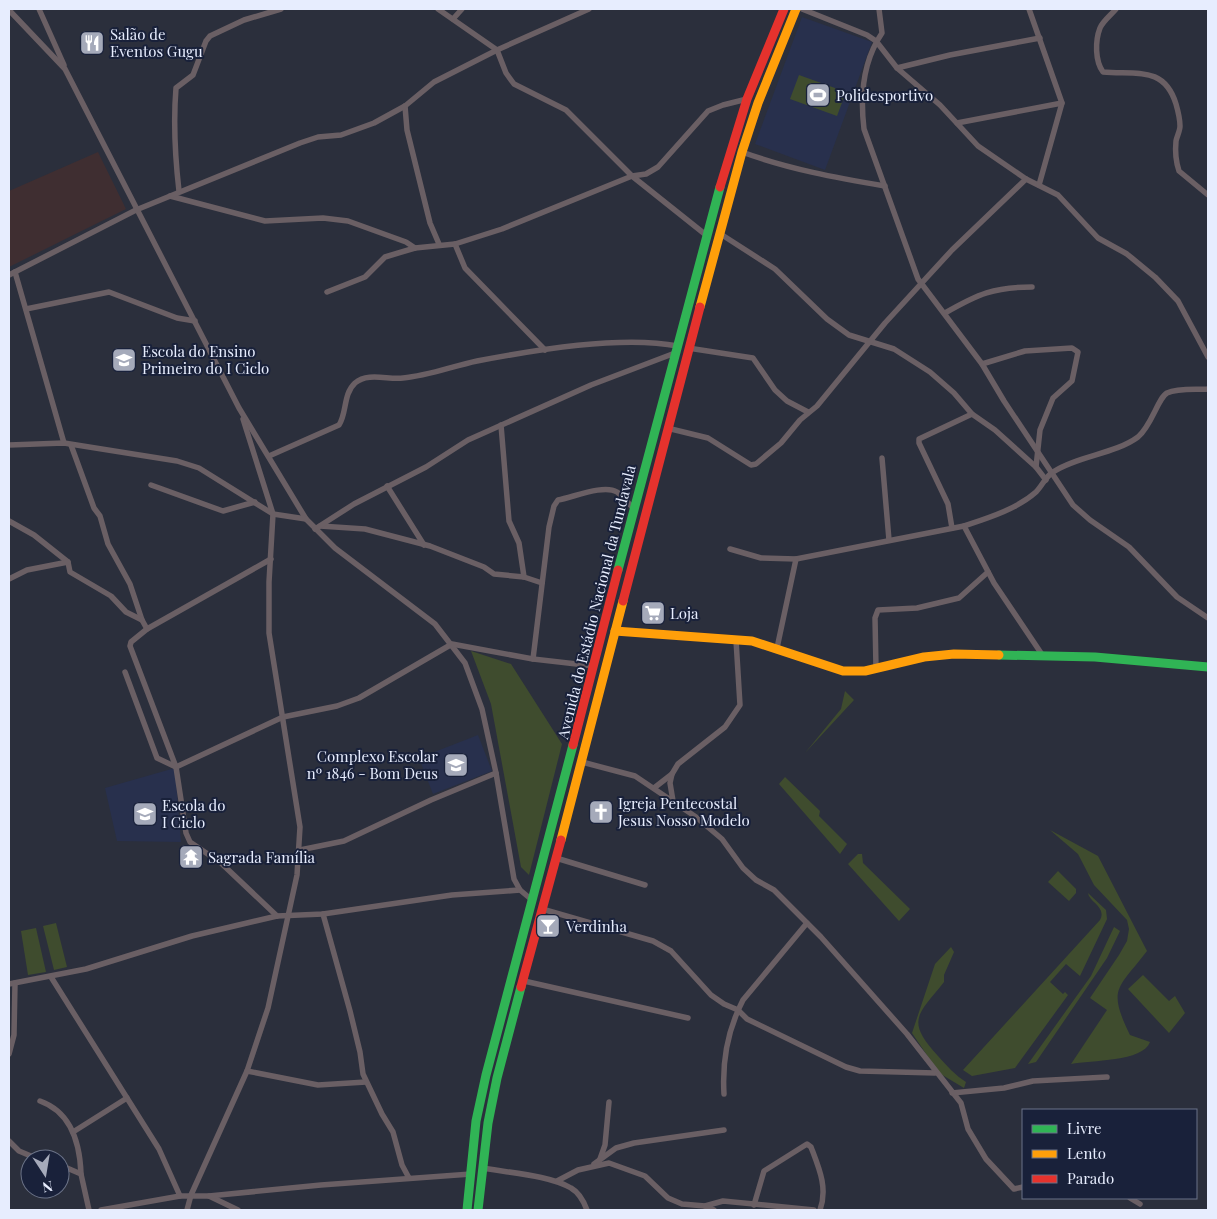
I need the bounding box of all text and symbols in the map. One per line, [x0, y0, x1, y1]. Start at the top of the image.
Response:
place label: Salão de Eventos Gugu [110, 24, 203, 61]
restaurant icon: Salão de Eventos Gugu [79, 30, 105, 56]
sports icon: Polidesportivo [805, 82, 831, 108]
place label: Polidesportivo [836, 85, 933, 105]
place label: Escola do Ensino Primeiro do I Ciclo [142, 341, 269, 378]
school or university icon: Escola do Ensino Primeiro do I Ciclo [111, 347, 137, 373]
street label: Avenida do Estádio Nacional da Tundavala [552, 462, 640, 742]
supermarket icon: Loja [640, 600, 666, 626]
place label: Loja [670, 603, 699, 623]
place label: Complexo Escolar nº 1846 - Bom Deus [307, 746, 438, 783]
school or university icon: Complexo Escolar nº 1846 - Bom Deus [443, 752, 469, 778]
place label: Igreja Pentecostal Jesus Nosso Modelo [617, 793, 750, 830]
place label: Escola do I Ciclo [162, 795, 225, 832]
church icon: Igreja Pentecostal Jesus Nosso Modelo [588, 799, 614, 825]
school or university icon: Escola do I Ciclo [132, 801, 158, 827]
temple icon: Sagrada Família [178, 844, 204, 870]
place label: Sagrada Família [208, 847, 316, 867]
bar icon: Verdinha [535, 913, 561, 939]
place label: Verdinha [565, 916, 627, 936]
legend [1022, 1109, 1197, 1199]
text: Livre [1067, 1118, 1102, 1138]
text: Lento [1067, 1143, 1106, 1163]
north arrow [20, 1149, 70, 1199]
text: Parado [1067, 1168, 1114, 1188]
text: N [41, 1177, 55, 1198]

